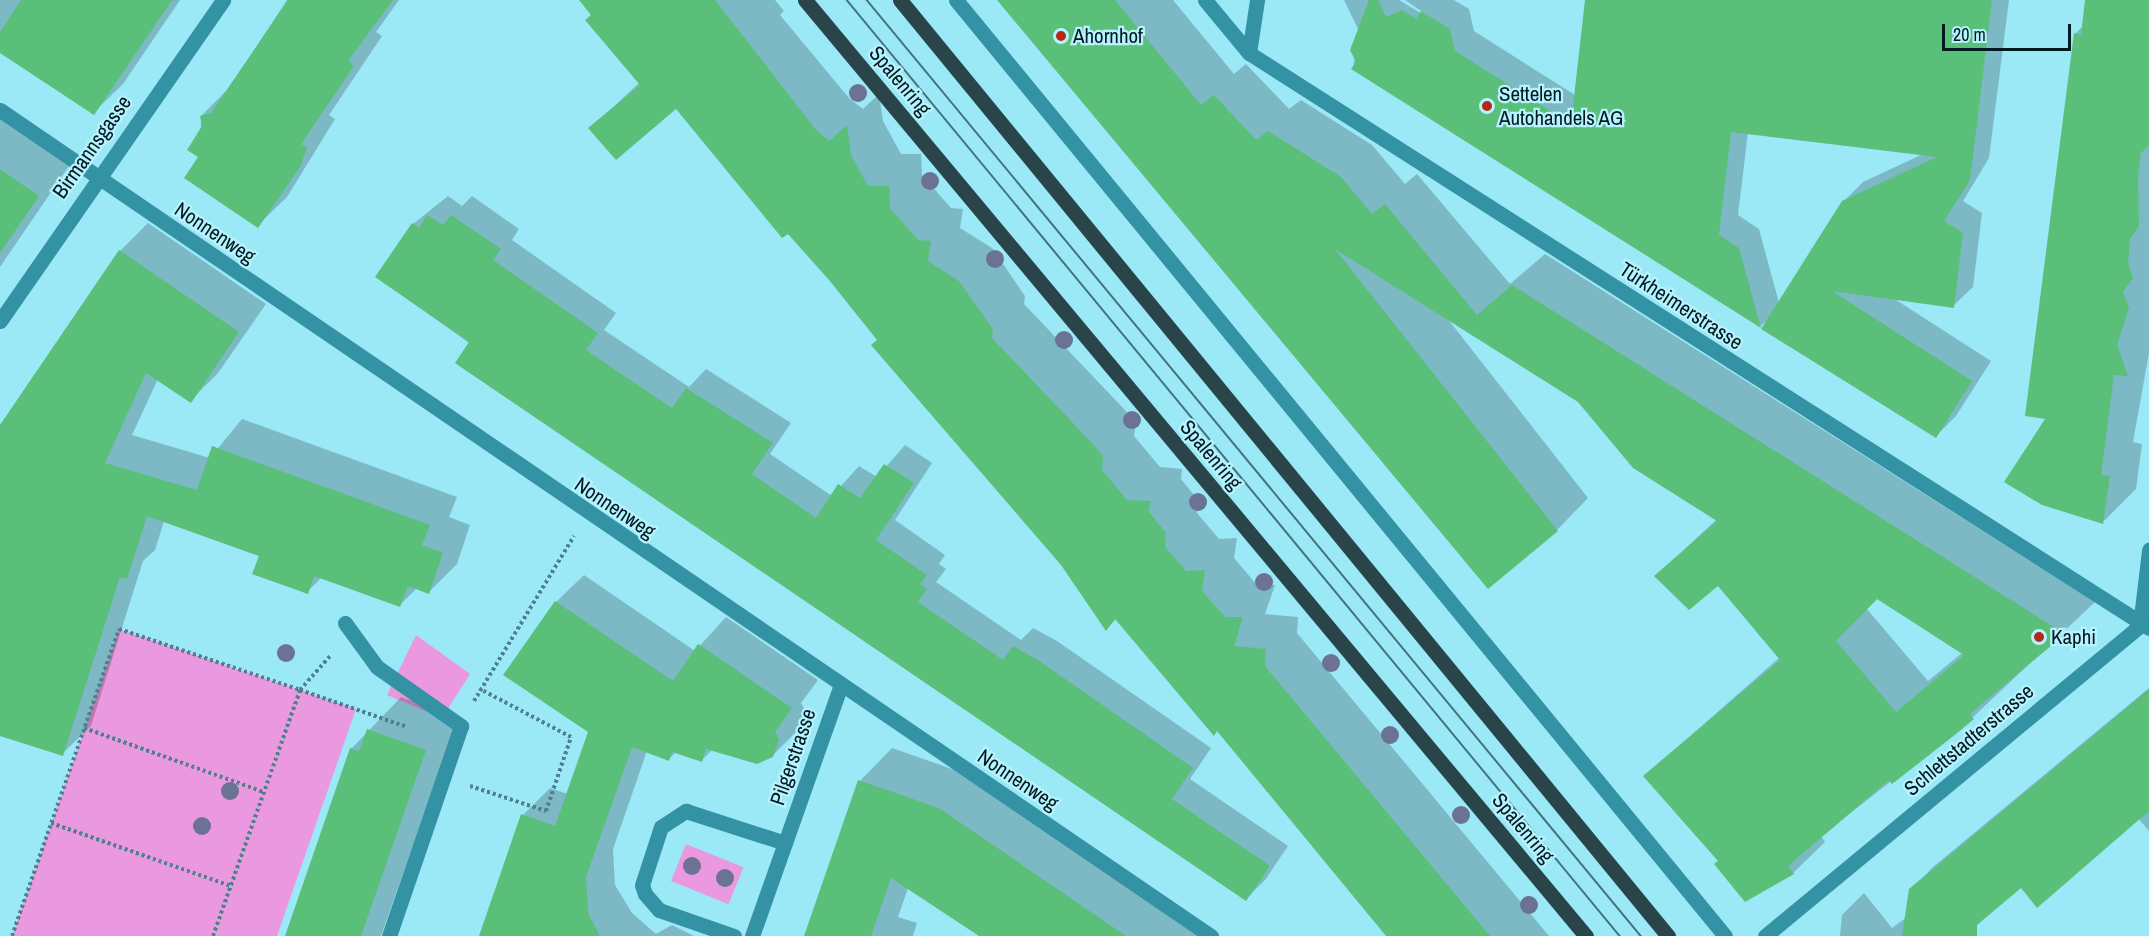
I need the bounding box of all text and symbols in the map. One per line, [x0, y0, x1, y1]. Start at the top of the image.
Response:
scale bar [1945, 12, 2074, 50]
text: 20 m [1953, 22, 1986, 47]
place label: Ahornhof [1073, 23, 1143, 49]
marker: Ahornhof [1054, 29, 1068, 43]
street label: Spalenring [864, 41, 936, 121]
place label: Settelen Autohandels AG [1499, 81, 1624, 131]
street label: Birmannsgasse [47, 91, 137, 203]
marker: Settelen Autohandels AG [1480, 99, 1494, 113]
street label: Nonnenweg [170, 197, 260, 269]
street label: Türkheimerstrasse [1615, 257, 1747, 355]
street label: Spalenring [1175, 415, 1247, 495]
street label: Nonnenweg [570, 472, 660, 544]
place label: Kaphi [2051, 624, 2096, 650]
marker: Kaphi [2032, 630, 2046, 644]
street label: Schlettstadterstrasse [1899, 679, 2039, 801]
street label: Pilgerstrasse [765, 705, 821, 809]
street label: Nonnenweg [973, 744, 1063, 816]
street label: Spalenring [1487, 788, 1559, 868]

